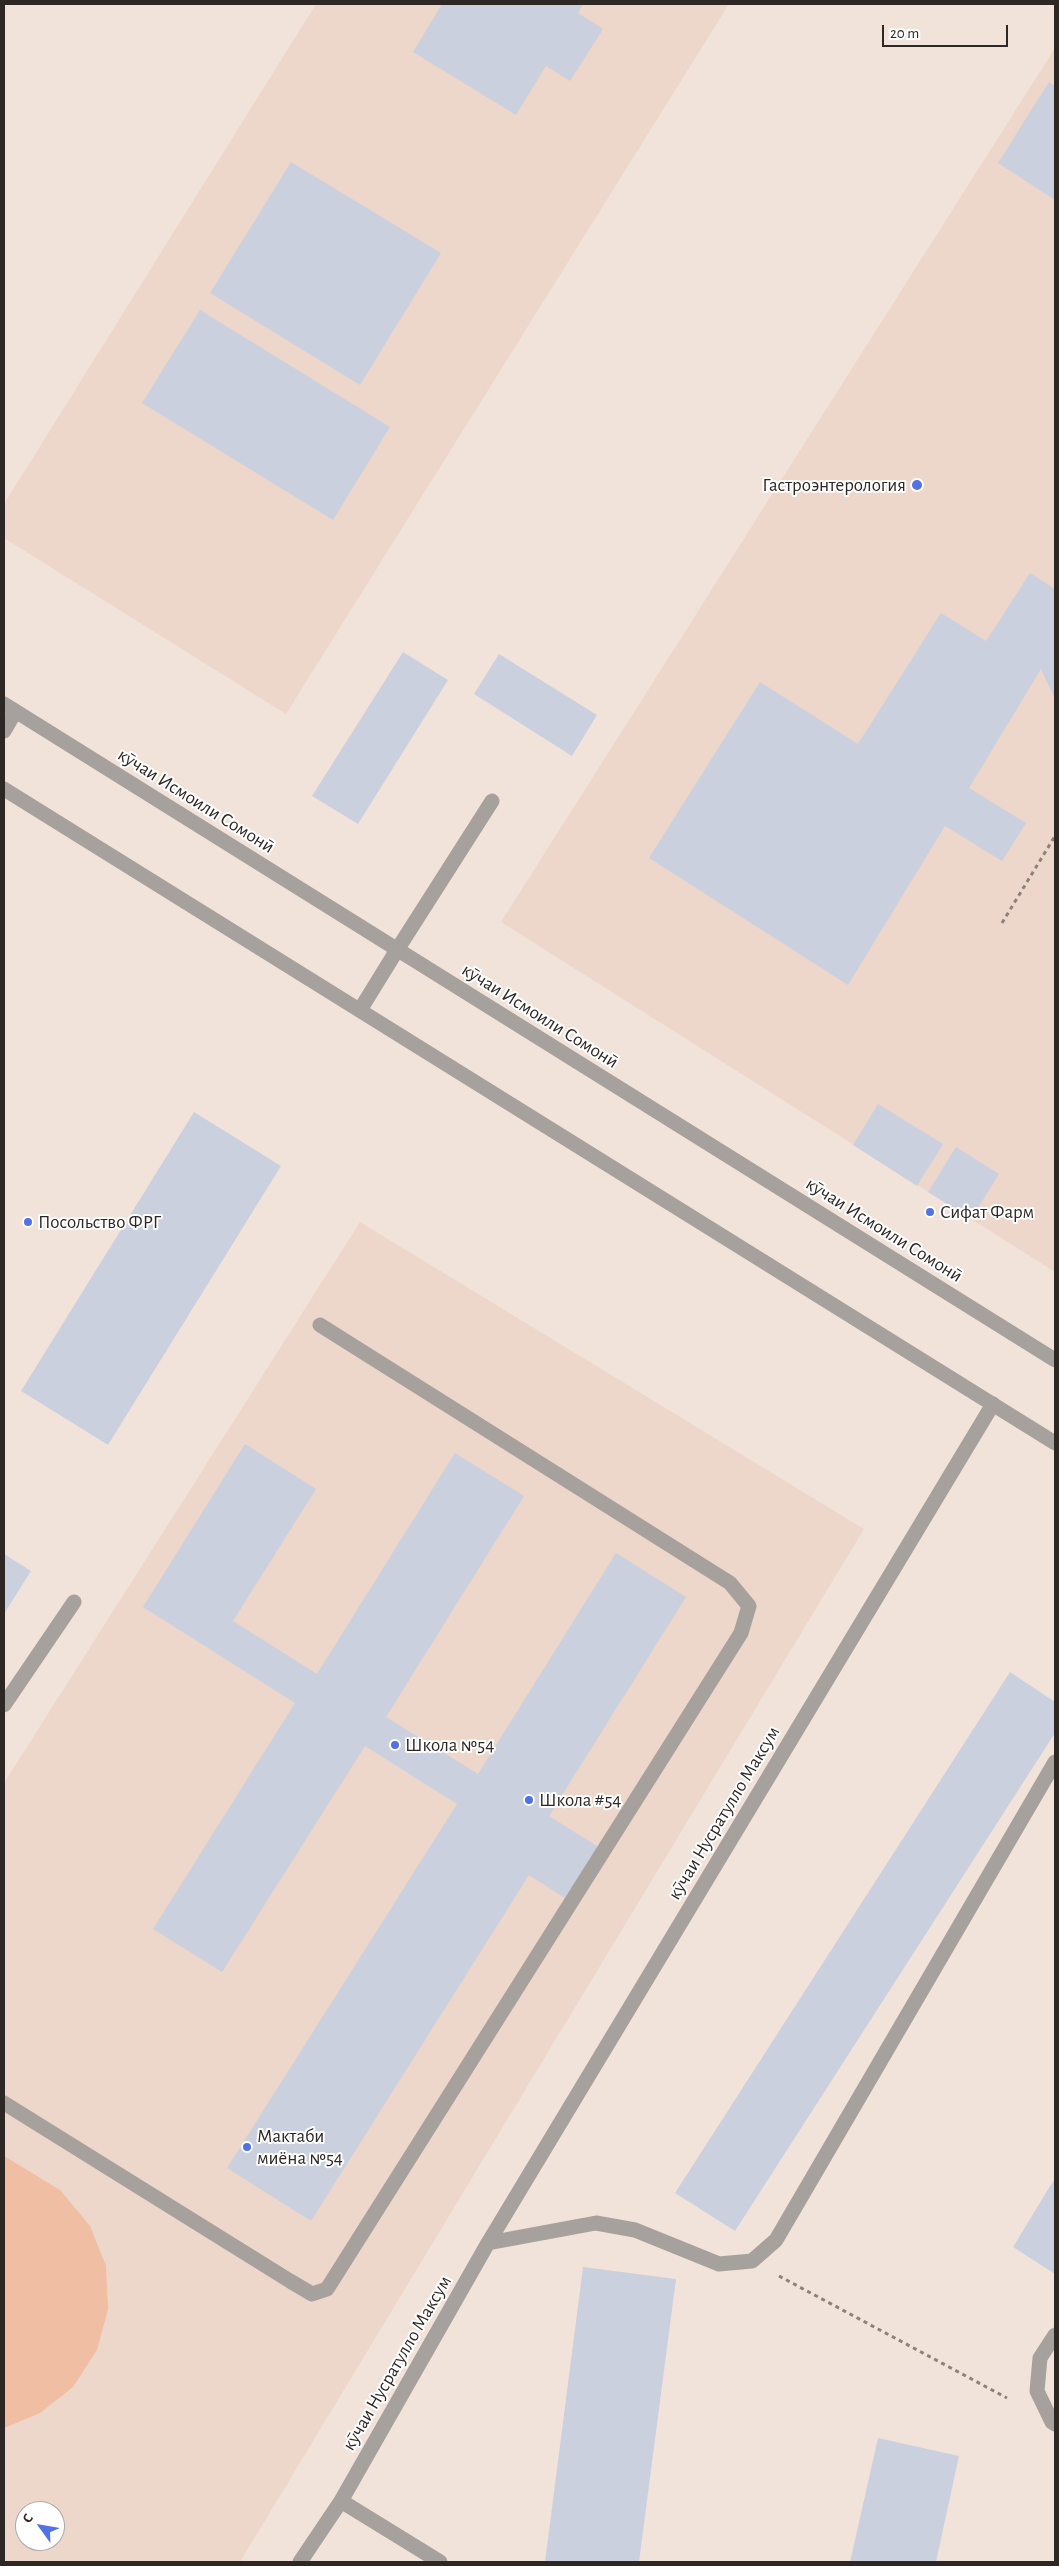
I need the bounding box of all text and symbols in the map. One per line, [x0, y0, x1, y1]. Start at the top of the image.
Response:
scale bar [884, 15, 1010, 47]
text: 20 m [890, 26, 919, 41]
place label: Гастроэнтерология [762, 474, 906, 496]
marker: Гастроэнтерология [910, 478, 924, 492]
street label: кӯчаи Исмоили Сомонӣ [113, 743, 279, 859]
street label: кӯчаи Исмоили Сомонӣ [457, 958, 623, 1074]
street label: кӯчаи Исмоили Сомонӣ [801, 1172, 967, 1288]
place label: Сифат Фарм [940, 1201, 1034, 1223]
marker: Сифат Фарм [924, 1206, 936, 1218]
place label: Посольство ФРГ [38, 1211, 161, 1233]
marker: Посольство ФРГ [22, 1216, 34, 1228]
street label: кӯчаи Нусратулло Максум [663, 1722, 785, 1904]
place label: Школа №54 [405, 1734, 494, 1756]
marker: Школа №54 [389, 1739, 401, 1751]
place label: Школа #54 [539, 1789, 621, 1811]
marker: Школа #54 [523, 1794, 535, 1806]
place label: Мактаби миёна №54 [257, 2125, 343, 2169]
marker: Мактаби миёна №54 [241, 2141, 253, 2153]
street label: кӯчаи Нусратулло Максум [338, 2271, 456, 2455]
north arrow [15, 2501, 65, 2551]
text: С [20, 2512, 36, 2526]

